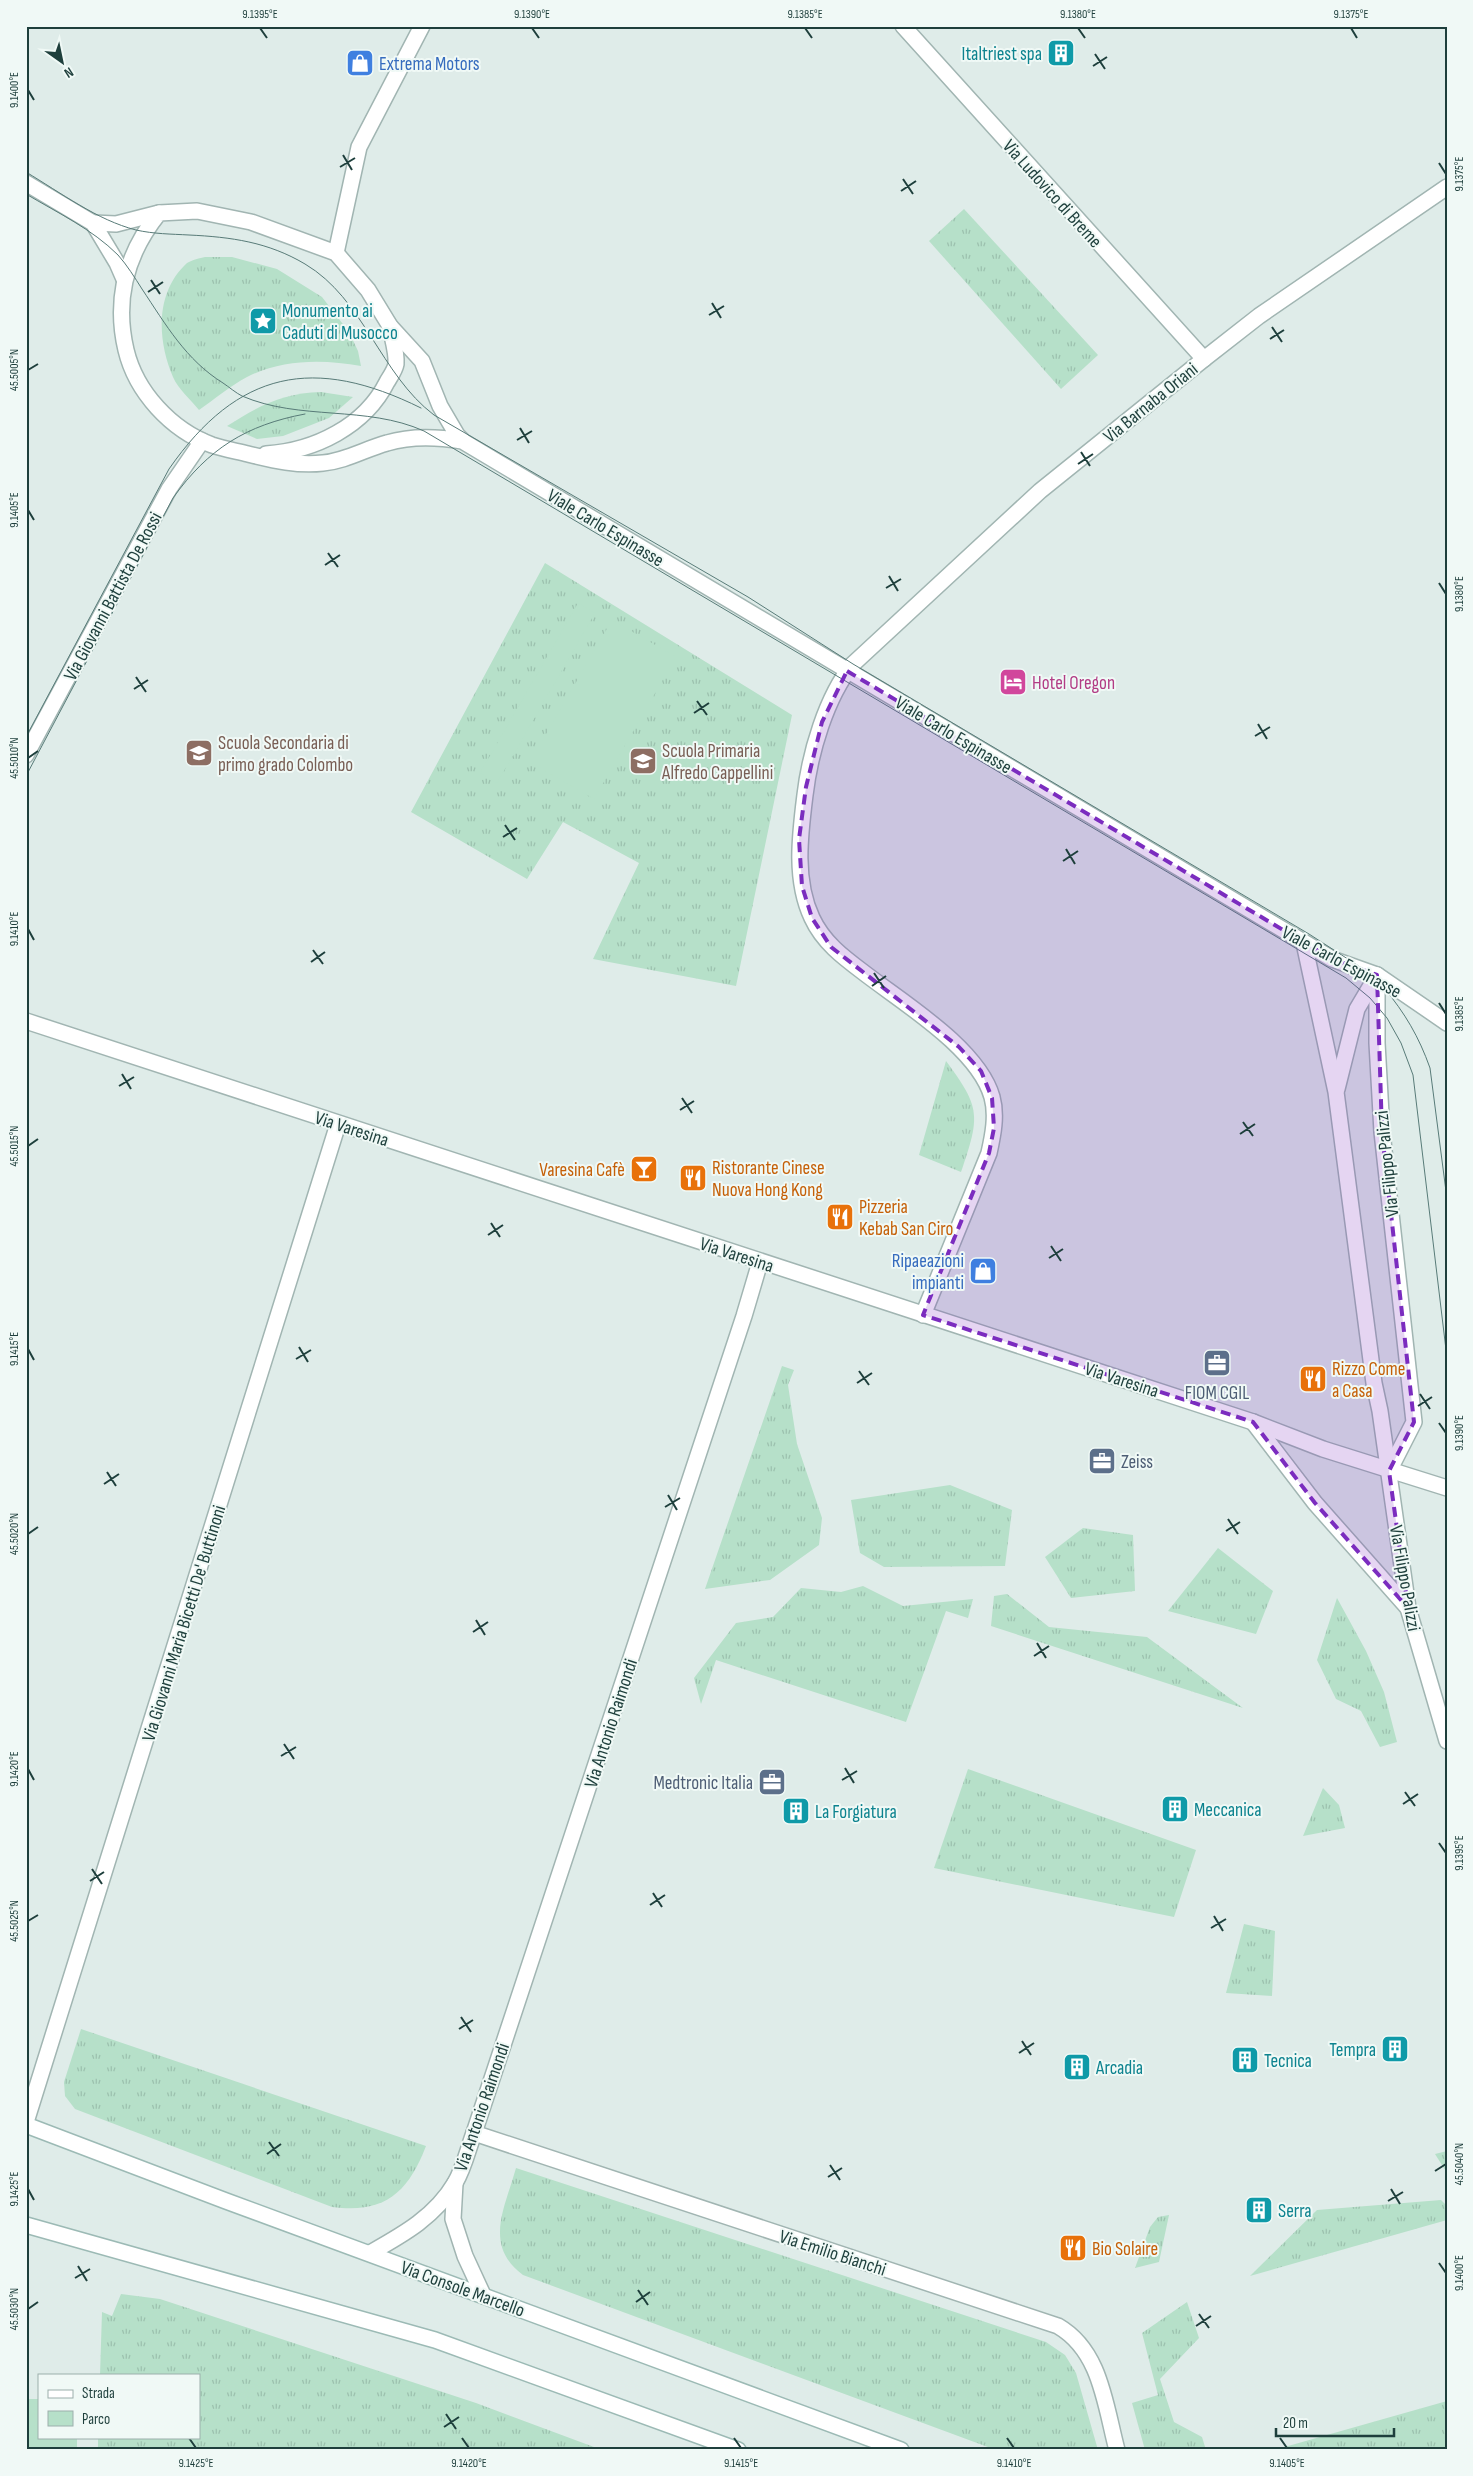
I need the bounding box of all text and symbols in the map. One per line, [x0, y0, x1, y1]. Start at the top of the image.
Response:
text: 9.1395°E [242, 7, 278, 22]
text: 9.1390°E [514, 7, 550, 22]
text: 9.1385°E [787, 7, 823, 22]
text: 9.1380°E [1060, 7, 1096, 22]
text: 9.1375°E [1334, 7, 1368, 22]
north arrow [38, 38, 88, 88]
building icon: Italtriest spa [1046, 38, 1076, 68]
place label: Italtriest spa [962, 43, 1042, 66]
shop icon: Extrema Motors [345, 48, 375, 78]
place label: Extrema Motors [379, 53, 480, 76]
text: N [61, 63, 77, 82]
text: 9.1400°E [7, 72, 22, 108]
street label: Via Ludovico di Breme [997, 135, 1107, 253]
text: 9.1375°E [1452, 157, 1467, 191]
place label: Monumento ai Caduti di Musocco [282, 300, 398, 345]
place icon: Monumento ai Caduti di Musocco [248, 306, 278, 336]
text: 45.5005°N [7, 349, 22, 391]
street label: Via Barnaba Oriani [1099, 358, 1203, 448]
street label: Viale Carlo Espinasse [543, 484, 668, 572]
text: 9.1405°E [7, 492, 22, 528]
street label: Via Giovanni Battista De Rossi [59, 508, 168, 685]
text: 9.1380°E [1452, 576, 1467, 612]
hotel icon: Hotel Oregon [998, 667, 1028, 697]
place label: Hotel Oregon [1032, 672, 1115, 695]
street label: Viale Carlo Espinasse [891, 691, 1016, 779]
place label: Scuola Secondaria di primo grado Colombo [218, 732, 353, 777]
text: 45.5010°N [7, 737, 22, 779]
school or university icon: Scuola Secondaria di primo grado Colombo [184, 738, 214, 768]
place label: Scuola Primaria Alfredo Cappellini [661, 740, 773, 785]
school or university icon: Scuola Primaria Alfredo Cappellini [628, 746, 658, 776]
text: 9.1410°E [7, 912, 22, 946]
street label: Viale Carlo Espinasse [1278, 921, 1405, 1004]
text: 9.1385°E [1452, 996, 1467, 1032]
street label: Via Varesina [312, 1107, 391, 1152]
street label: Via Filippo Palizzi [1370, 1109, 1405, 1218]
text: 45.5015°N [7, 1126, 22, 1166]
bar icon: Varesina Cafè [629, 1154, 659, 1184]
place label: Ristorante Cinese Nuova Hong Kong [712, 1157, 825, 1202]
place label: Varesina Cafè [539, 1159, 625, 1182]
restaurant icon: Ristorante Cinese Nuova Hong Kong [678, 1163, 708, 1193]
place label: Pizzeria Kebab San Ciro [859, 1196, 953, 1241]
restaurant icon: Pizzeria Kebab San Ciro [825, 1202, 855, 1232]
street label: Via Varesina [697, 1233, 776, 1278]
place label: Ripaeazioni impianti [892, 1250, 964, 1295]
shop icon: Ripaeazioni impianti [968, 1256, 998, 1286]
text: 9.1415°E [7, 1332, 22, 1366]
office icon: FIOM CGIL [1202, 1348, 1232, 1378]
street label: Via Varesina [1082, 1358, 1161, 1403]
place label: Rizzo Come a Casa [1332, 1358, 1405, 1403]
restaurant icon: Rizzo Come a Casa [1298, 1364, 1328, 1394]
place label: FIOM CGIL [1185, 1382, 1249, 1405]
text: 9.1390°E [1452, 1415, 1467, 1451]
office icon: Zeiss [1087, 1446, 1117, 1476]
place label: Zeiss [1121, 1451, 1153, 1474]
street label: Via Giovanni Maria Bicetti De' Buttinoni [138, 1503, 231, 1744]
text: 45.5020°N [7, 1513, 22, 1555]
street label: Via Filippo Palizzi [1384, 1523, 1425, 1633]
street label: Via Antonio Raimondi [580, 1656, 643, 1791]
text: 9.1420°E [7, 1751, 22, 1787]
office icon: Medtronic Italia [757, 1767, 787, 1797]
place label: Medtronic Italia [653, 1772, 753, 1795]
building icon: Meccanica [1160, 1794, 1190, 1824]
building icon: La Forgiatura [781, 1796, 811, 1826]
place label: Meccanica [1194, 1799, 1261, 1822]
place label: La Forgiatura [815, 1801, 897, 1824]
text: 9.1395°E [1452, 1835, 1467, 1871]
text: 45.5025°N [7, 1900, 22, 1942]
building icon: Tempra [1380, 2034, 1410, 2064]
place label: Tempra [1329, 2039, 1376, 2062]
street label: Via Antonio Raimondi [450, 2040, 515, 2175]
building icon: Tecnica [1230, 2045, 1260, 2075]
place label: Tecnica [1264, 2050, 1312, 2073]
building icon: Arcadia [1062, 2052, 1092, 2082]
place label: Arcadia [1095, 2057, 1143, 2080]
text: 45.5040°N [1452, 2143, 1467, 2185]
text: 9.1425°E [7, 2171, 22, 2206]
building icon: Serra [1244, 2195, 1274, 2225]
place label: Serra [1278, 2200, 1312, 2223]
street label: Via Emilio Bianchi [776, 2225, 889, 2282]
restaurant icon: Bio Solaire [1058, 2233, 1088, 2263]
place label: Bio Solaire [1092, 2238, 1158, 2261]
text: 9.1400°E [1452, 2255, 1467, 2291]
street label: Via Console Marcello [397, 2256, 528, 2322]
text: 45.5030°N [7, 2288, 22, 2330]
legend [38, 2374, 200, 2438]
text: Strada [82, 2384, 115, 2403]
scale bar [1276, 2406, 1393, 2438]
text: Parco [82, 2410, 110, 2429]
text: 20 m [1283, 2414, 1308, 2433]
text: 9.1425°E [179, 2456, 214, 2471]
text: 9.1420°E [451, 2456, 487, 2471]
text: 9.1415°E [724, 2456, 758, 2471]
text: 9.1410°E [997, 2456, 1031, 2471]
text: 9.1405°E [1269, 2456, 1305, 2471]

